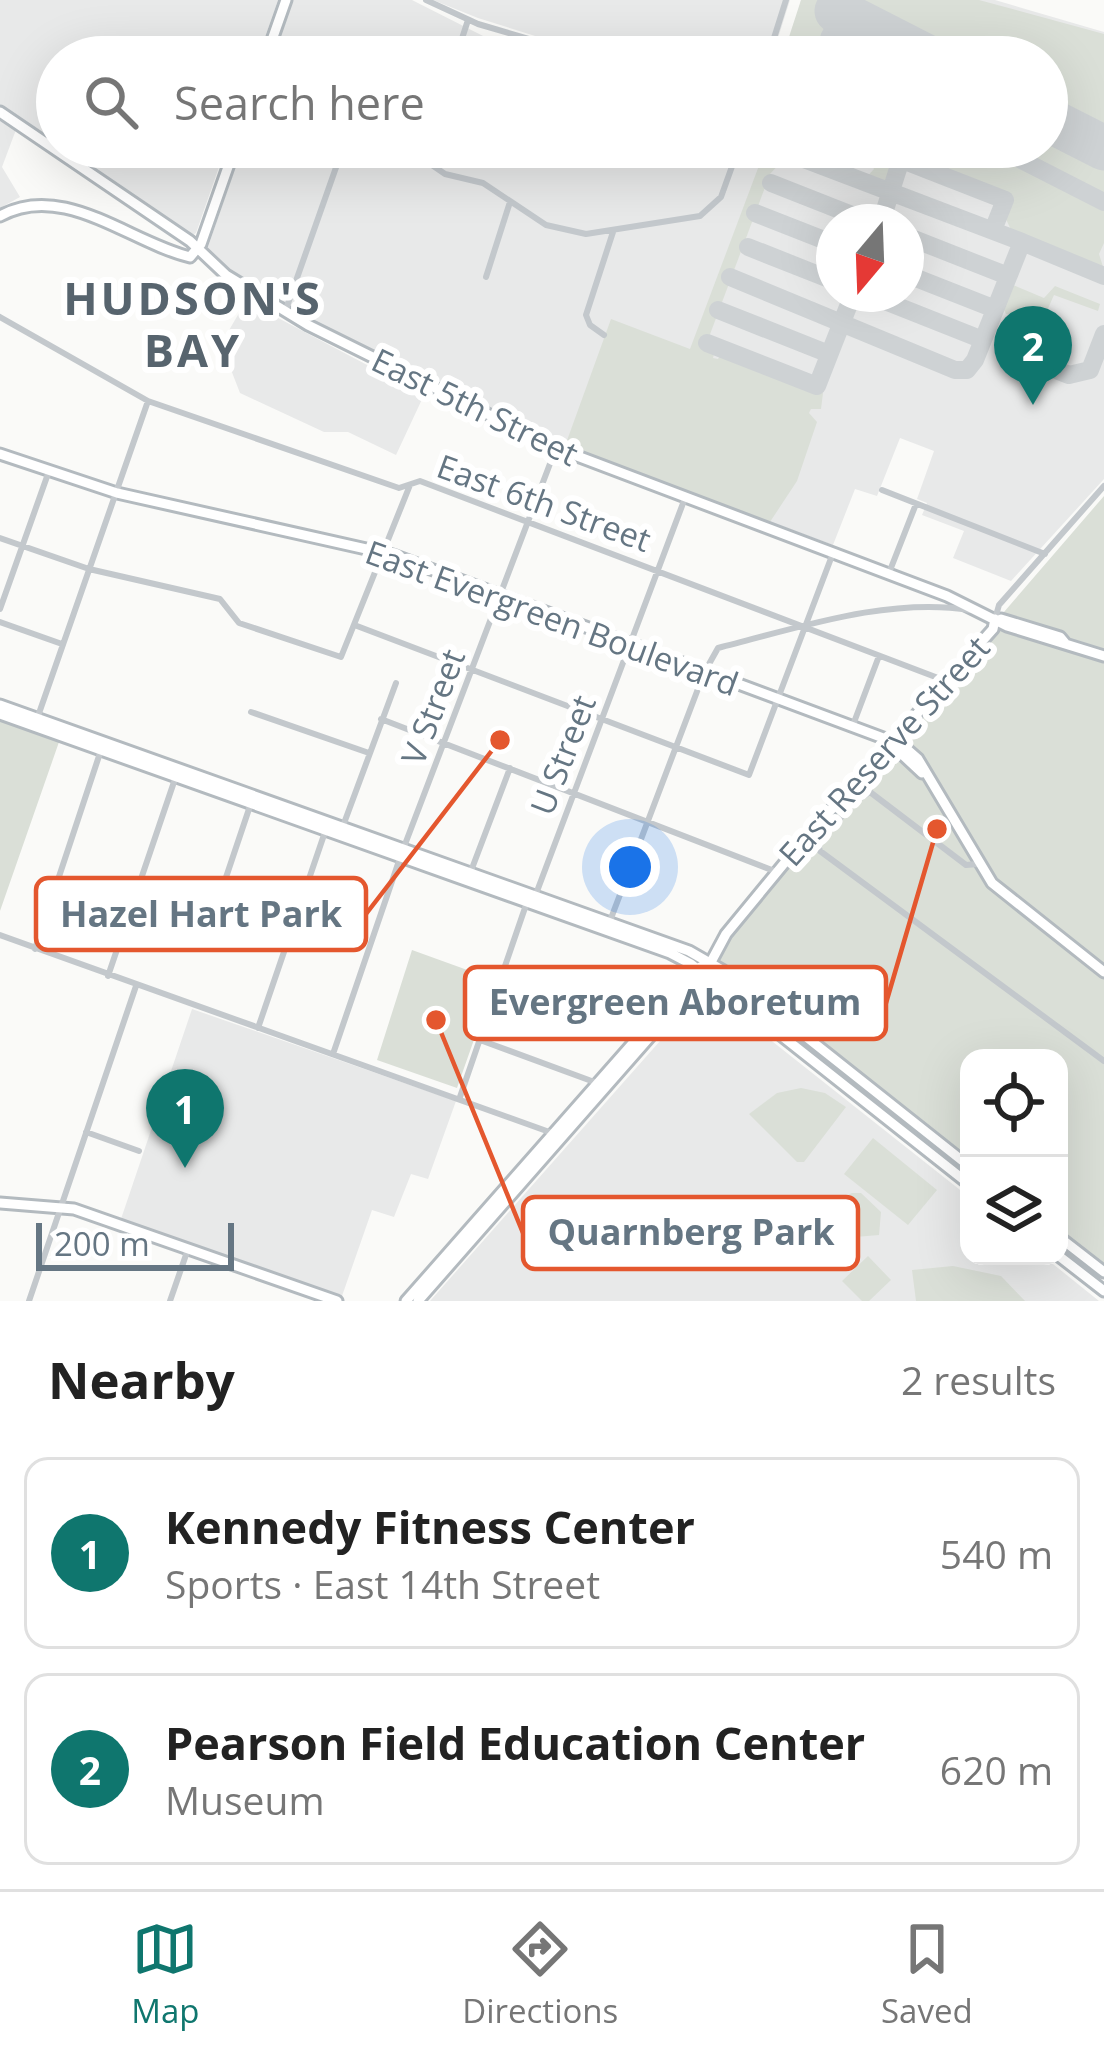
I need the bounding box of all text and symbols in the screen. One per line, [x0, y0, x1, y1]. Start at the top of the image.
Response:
search box [36, 36, 1068, 168]
icon: search [78, 69, 144, 135]
text: Search here [174, 72, 425, 133]
north arrow [816, 204, 924, 312]
district label: HUDSON'S BAY [63, 267, 323, 380]
pin: 2 [994, 306, 1072, 405]
street label: East 5th Street [365, 337, 586, 476]
street label: East 6th Street [431, 443, 657, 562]
street label: East Evergreen Boulevard [360, 529, 745, 706]
street label: East Reserve Street [768, 626, 999, 875]
street label: V Street [390, 643, 475, 771]
street label: U Street [519, 688, 606, 821]
your location [600, 837, 660, 897]
callout: Hazel Hart Park [36, 878, 366, 950]
text: Hazel Hart Park [60, 889, 343, 938]
callout: Evergreen Aboretum [465, 967, 886, 1039]
text: Evergreen Aboretum [489, 977, 861, 1026]
map controls [960, 1049, 1068, 1265]
button: locate [960, 1049, 1068, 1157]
pin: 1 [146, 1069, 224, 1168]
button: layers [960, 1157, 1068, 1265]
callout: Quarnberg Park [523, 1197, 858, 1269]
text: Quarnberg Park [547, 1207, 835, 1256]
scale bar [36, 1217, 234, 1270]
text: 200 m [54, 1221, 150, 1266]
text: Nearby [48, 1344, 235, 1414]
text: 2 results [901, 1353, 1056, 1406]
text: Kennedy Fitness Center [165, 1496, 695, 1557]
text: 1 [79, 1527, 101, 1580]
text: 540 m [940, 1527, 1053, 1580]
text: Sports · East 14th Street [165, 1557, 600, 1610]
text: Pearson Field Education Center [165, 1712, 865, 1773]
text: 2 [79, 1743, 101, 1796]
text: 620 m [940, 1743, 1053, 1796]
text: Museum [165, 1773, 325, 1826]
tab: Map [131, 1916, 200, 2033]
tab: Directions [462, 1916, 618, 2033]
tab: Saved [881, 1916, 973, 2033]

